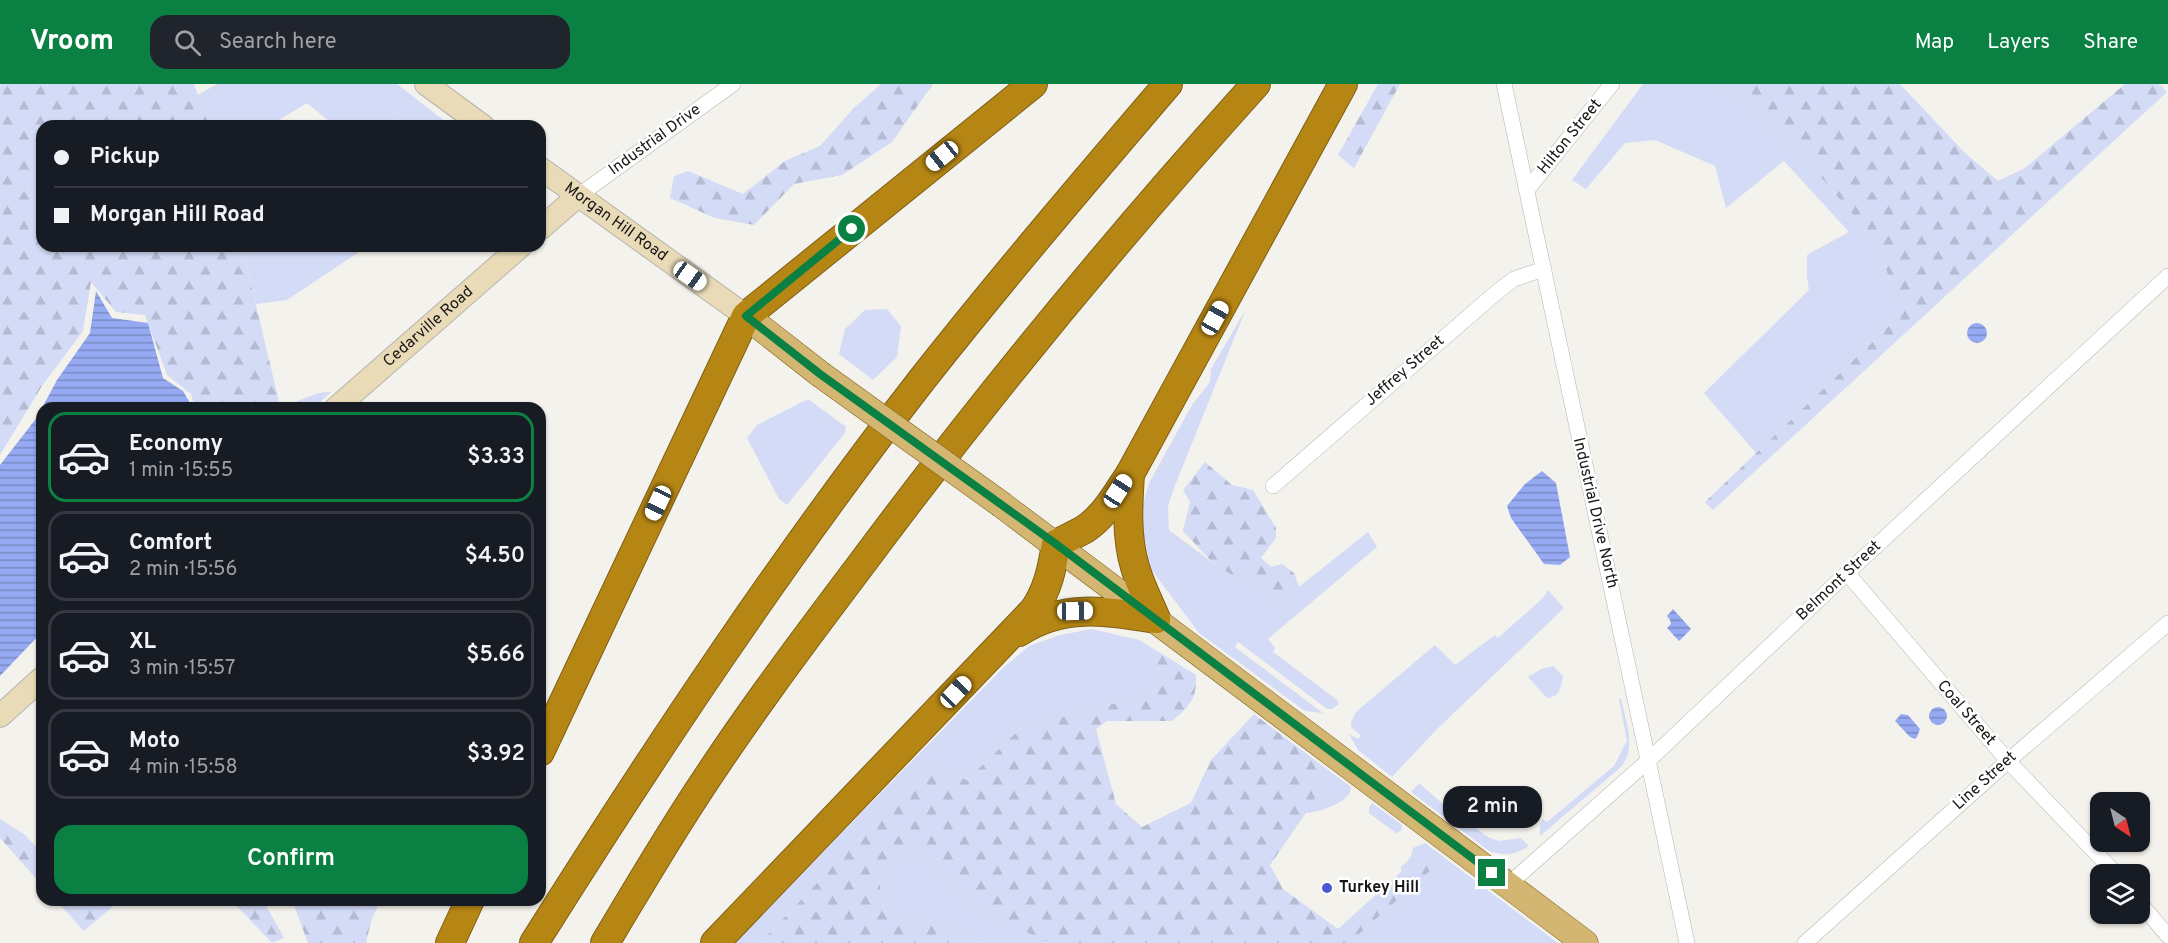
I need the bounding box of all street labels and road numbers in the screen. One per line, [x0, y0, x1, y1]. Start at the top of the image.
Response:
street label: Hilton Street [1534, 95, 1606, 179]
street label: Industrial Drive [605, 100, 705, 180]
street label: Morgan Hill Road [560, 178, 671, 266]
street label: Cedarville Road [379, 282, 478, 372]
street label: Jeffrey Street [1361, 331, 1449, 411]
street label: Industrial Drive North [1568, 436, 1622, 590]
street label: Belmont Street [1792, 537, 1886, 625]
street label: Coal Street [1932, 676, 2000, 750]
street label: Line Street [1949, 747, 2021, 815]

